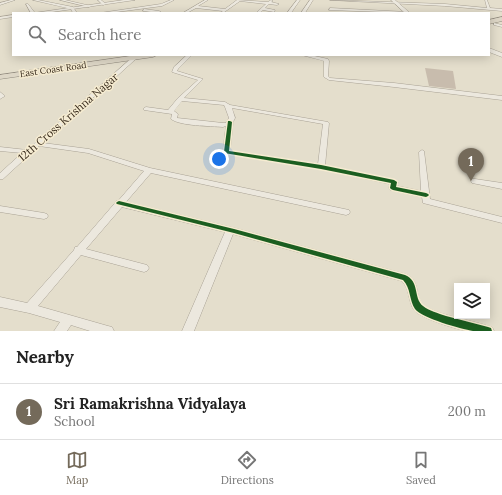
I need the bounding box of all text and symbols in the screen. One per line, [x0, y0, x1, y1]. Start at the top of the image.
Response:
search box [12, 12, 490, 56]
icon: search [26, 23, 48, 45]
text: Search here [58, 25, 141, 44]
street label: East Coast Road [19, 59, 88, 79]
street label: 12th Cross Krishna Nagar [15, 69, 121, 164]
pin: 1 [458, 148, 484, 181]
your location [209, 149, 229, 169]
map controls [454, 283, 490, 319]
button: layers [454, 283, 490, 319]
text: Nearby [16, 346, 74, 368]
text: Sri Ramakrishna Vidyalaya [54, 394, 246, 413]
text: 1 [26, 403, 32, 420]
text: 200 m [448, 403, 486, 420]
text: School [54, 413, 95, 430]
tab: Map [66, 449, 88, 487]
tab: Directions [221, 449, 274, 487]
tab: Saved [406, 449, 436, 487]

